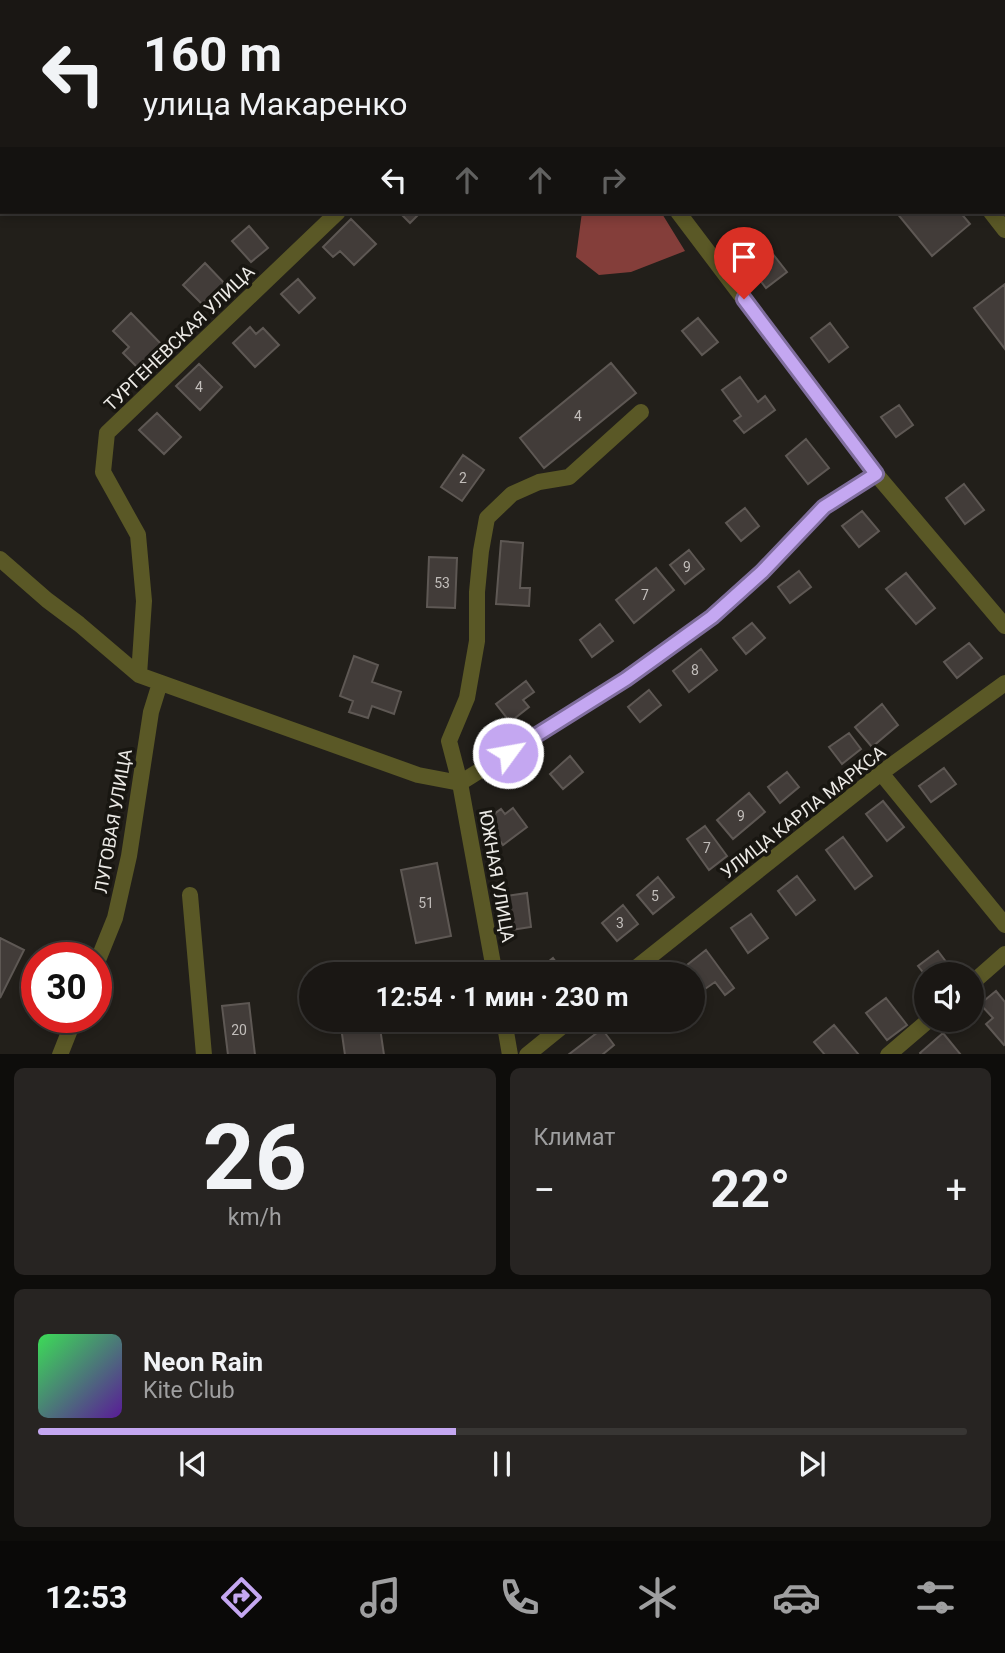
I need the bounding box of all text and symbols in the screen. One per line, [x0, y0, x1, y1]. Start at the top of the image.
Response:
text: 160 m [143, 26, 282, 83]
icon: left [28, 28, 119, 119]
text: улица Макаренко [143, 85, 407, 123]
icon: left [375, 161, 413, 199]
icon: ahead [448, 161, 486, 199]
icon: ahead [521, 161, 559, 199]
icon: right [594, 161, 632, 199]
pin [714, 227, 774, 299]
icon: arrive [725, 238, 763, 276]
street label: ТУРГЕНЕВСКАЯ УЛИЦА [100, 261, 259, 415]
house number: 4 [195, 379, 203, 395]
house number: 4 [574, 408, 582, 424]
house number: 2 [459, 470, 467, 486]
house number: 9 [683, 559, 691, 575]
house number: 53 [434, 575, 450, 591]
house number: 7 [641, 587, 649, 603]
house number: 8 [691, 662, 699, 678]
position arrow [471, 716, 545, 790]
street label: УЛИЦА КАРЛА МАРКСА [717, 741, 890, 883]
street label: ЛУГОВАЯ УЛИЦА [90, 747, 136, 895]
street label: ЮЖНАЯ УЛИЦА [475, 808, 519, 944]
house number: 9 [737, 808, 745, 824]
house number: 7 [703, 840, 711, 856]
house number: 5 [651, 888, 659, 904]
house number: 51 [418, 895, 434, 911]
house number: 3 [616, 915, 624, 931]
speed limit sign: 30 [21, 942, 112, 1033]
map controls [914, 962, 984, 1032]
button: sound [914, 962, 984, 1032]
text: 12:54 · 1 мин · 230 m [376, 982, 628, 1012]
house number: 20 [231, 1022, 247, 1038]
text: 26 [203, 1105, 307, 1211]
text: Климат [534, 1124, 615, 1151]
text: 22° [710, 1159, 790, 1220]
text: − [534, 1168, 555, 1212]
text: + [945, 1168, 967, 1212]
text: km/h [228, 1204, 282, 1231]
text: Neon Rain [143, 1347, 263, 1377]
text: Kite Club [143, 1377, 235, 1404]
icon: previous [174, 1445, 212, 1483]
icon: pause [483, 1445, 521, 1483]
icon: next [793, 1445, 831, 1483]
icon: directions [217, 1573, 266, 1622]
icon: music [356, 1573, 405, 1622]
icon: phone [495, 1573, 544, 1622]
icon: climate [633, 1573, 682, 1622]
icon: car [772, 1573, 821, 1622]
icon: filters [911, 1573, 960, 1622]
text: 12:53 [45, 1578, 127, 1616]

